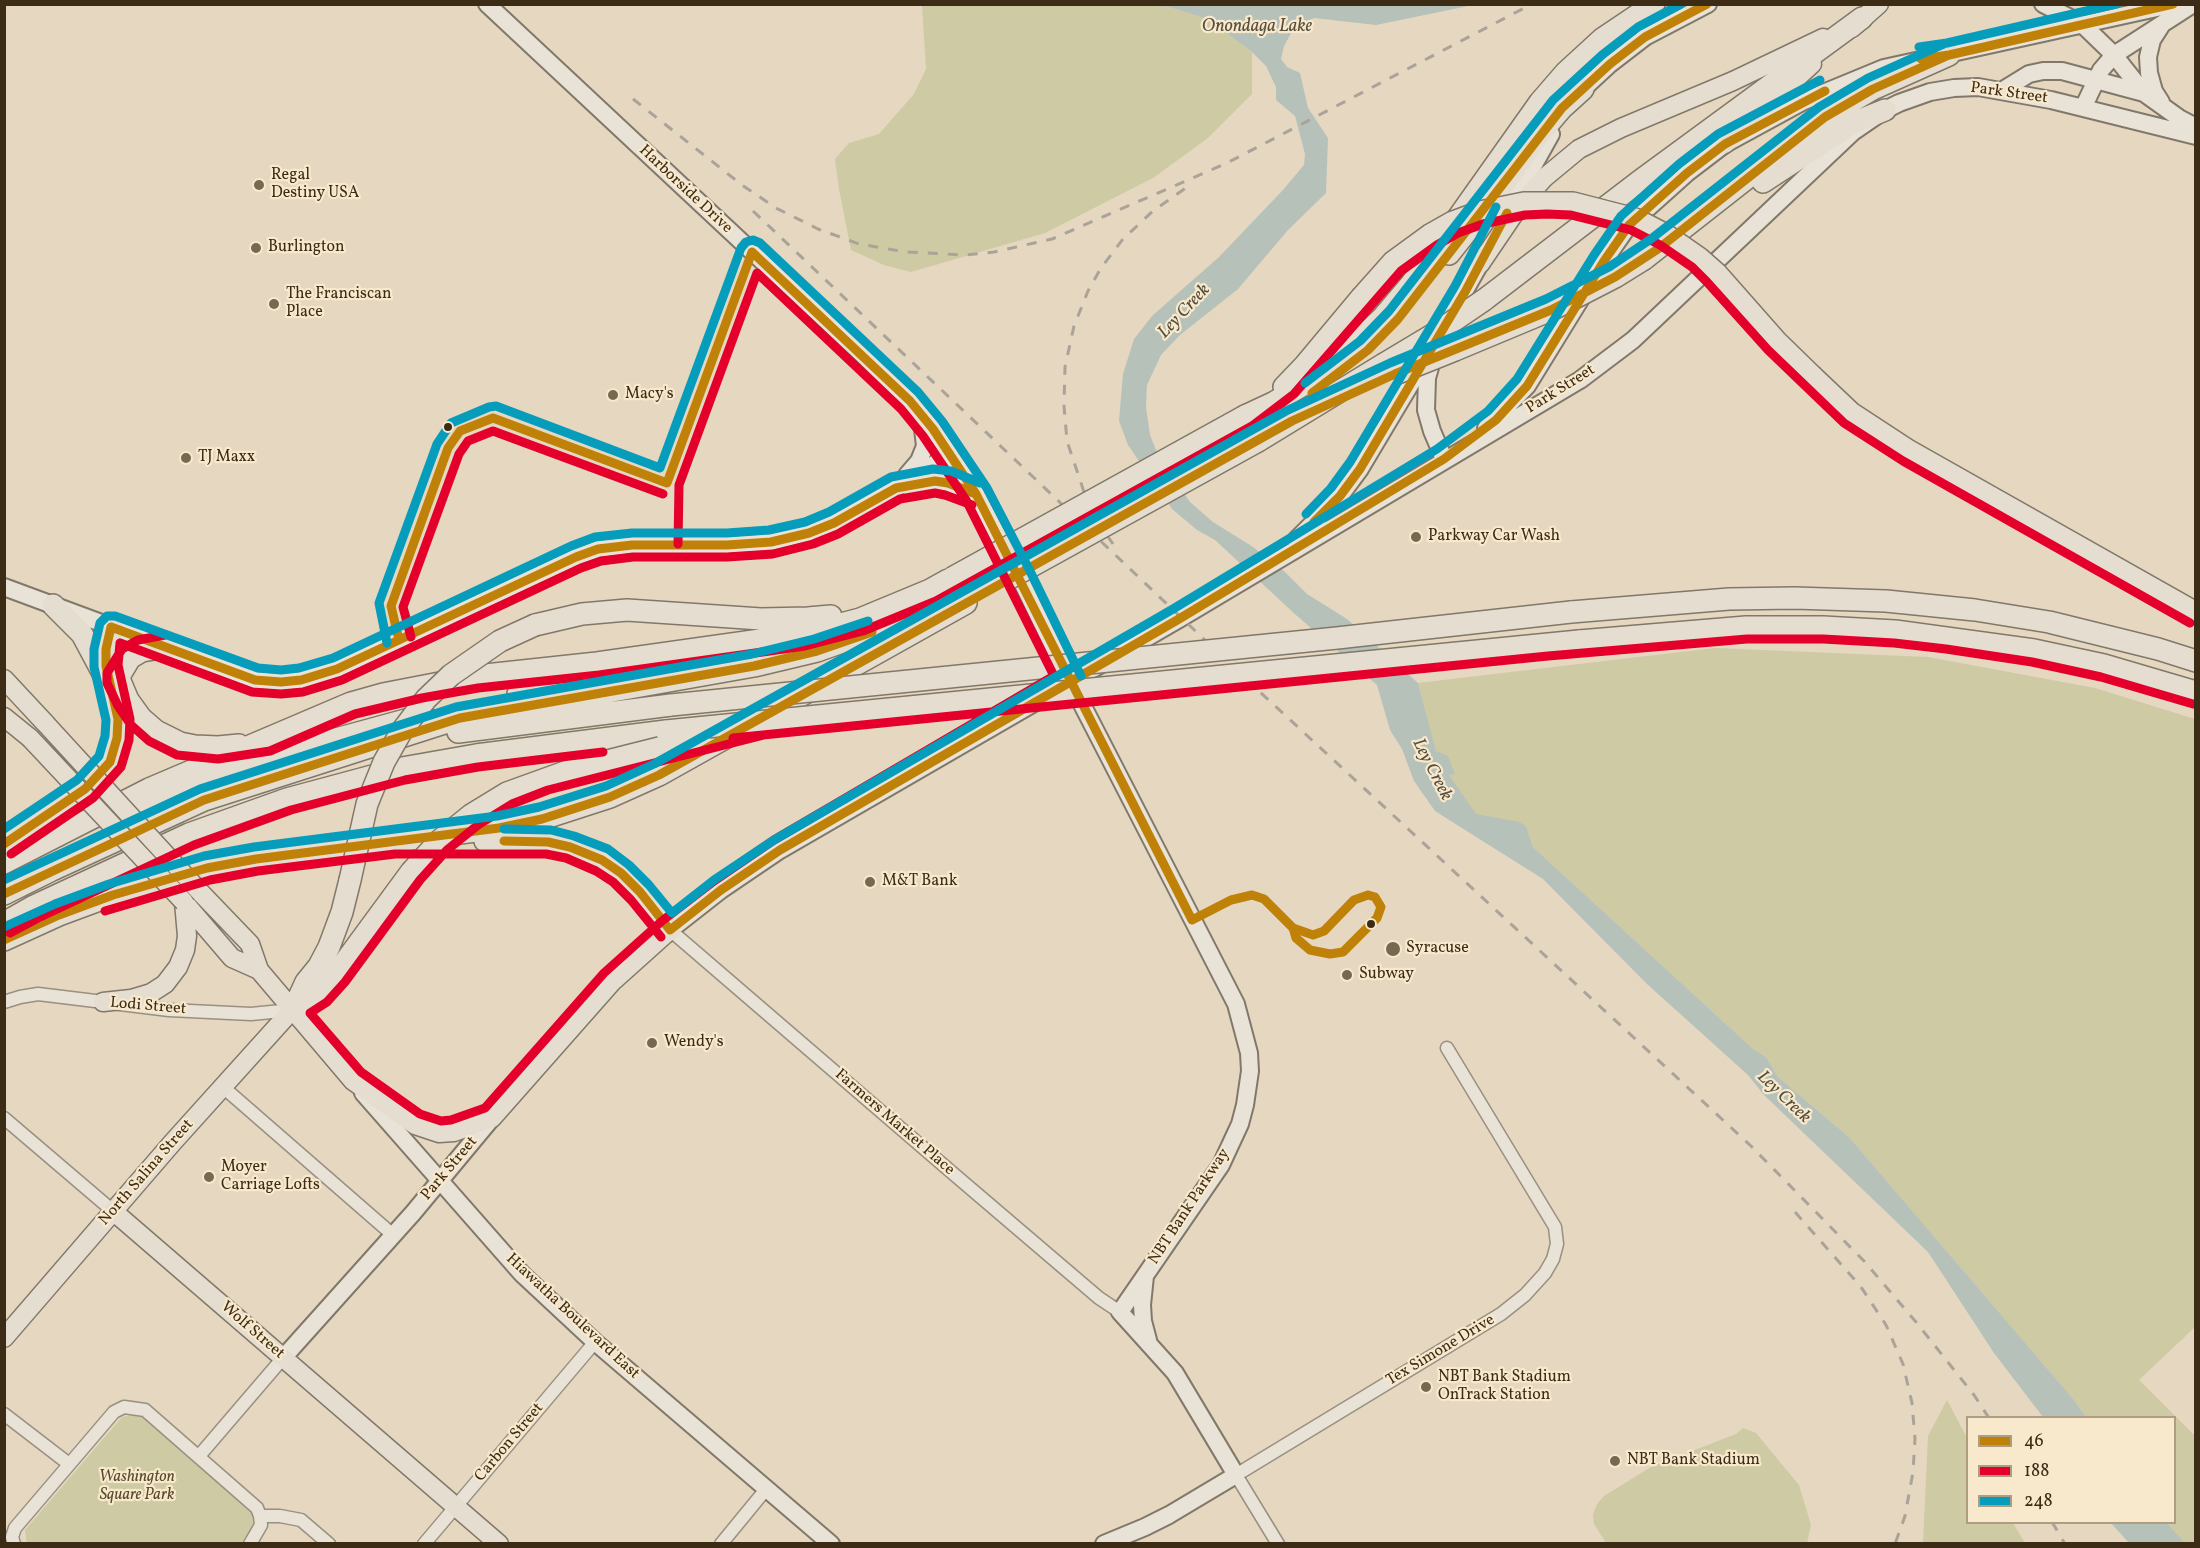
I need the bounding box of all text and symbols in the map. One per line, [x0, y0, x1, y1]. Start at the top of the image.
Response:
water label: Onondaga Lake [1202, 17, 1312, 39]
street label: Park Street [1969, 79, 2049, 109]
street label: Harborside Drive [634, 142, 736, 238]
place label: Regal Destiny USA [271, 166, 359, 204]
marker: Regal Destiny USA [252, 178, 266, 192]
place label: Burlington [268, 238, 345, 258]
marker: Burlington [249, 241, 263, 255]
water label: Ley Creek [1154, 280, 1216, 344]
place label: The Franciscan Place [286, 285, 392, 323]
marker: The Franciscan Place [267, 297, 281, 311]
street label: Park Street [1523, 361, 1599, 419]
place label: Macy's [625, 385, 674, 405]
marker: Macy's [606, 388, 620, 402]
unlabelled marker [442, 421, 454, 433]
place label: TJ Maxx [198, 448, 255, 468]
marker: TJ Maxx [179, 451, 193, 465]
place label: Parkway Car Wash [1428, 527, 1560, 547]
marker: Parkway Car Wash [1409, 530, 1423, 544]
water label: Ley Creek [1406, 735, 1456, 805]
place label: M&T Bank [882, 872, 958, 892]
marker: M&T Bank [863, 875, 877, 889]
unlabelled marker [1365, 918, 1377, 930]
place label: Syracuse [1406, 939, 1469, 959]
marker: Syracuse [1384, 940, 1402, 958]
place label: Subway [1359, 965, 1414, 985]
marker: Subway [1340, 968, 1354, 982]
street label: Lodi Street [109, 994, 187, 1020]
place label: Wendy's [664, 1033, 724, 1053]
marker: Wendy's [645, 1036, 659, 1050]
street label: Farmers Market Place [830, 1066, 958, 1180]
water label: Ley Creek [1751, 1067, 1815, 1129]
street label: North Salina Street [96, 1116, 198, 1230]
street label: Park Street [418, 1133, 482, 1205]
street label: NBT Bank Parkway [1145, 1145, 1235, 1269]
place label: Moyer Carriage Lofts [221, 1158, 320, 1196]
marker: Moyer Carriage Lofts [202, 1170, 216, 1184]
street label: Hiawatha Boulevard East [501, 1250, 643, 1384]
street label: Wolf Street [216, 1298, 288, 1364]
street label: Tex Simone Drive [1383, 1311, 1499, 1391]
place label: NBT Bank Stadium OnTrack Station [1438, 1368, 1571, 1406]
marker: NBT Bank Stadium OnTrack Station [1419, 1380, 1433, 1394]
street label: Carbon Street [471, 1400, 549, 1486]
legend [1966, 1416, 2176, 1524]
text: 46 [2024, 1429, 2044, 1454]
place label: NBT Bank Stadium [1627, 1451, 1760, 1471]
marker: NBT Bank Stadium [1608, 1454, 1622, 1468]
text: 188 [2024, 1459, 2049, 1484]
park label: Washington Square Park [99, 1468, 175, 1506]
text: 248 [2024, 1489, 2053, 1514]

